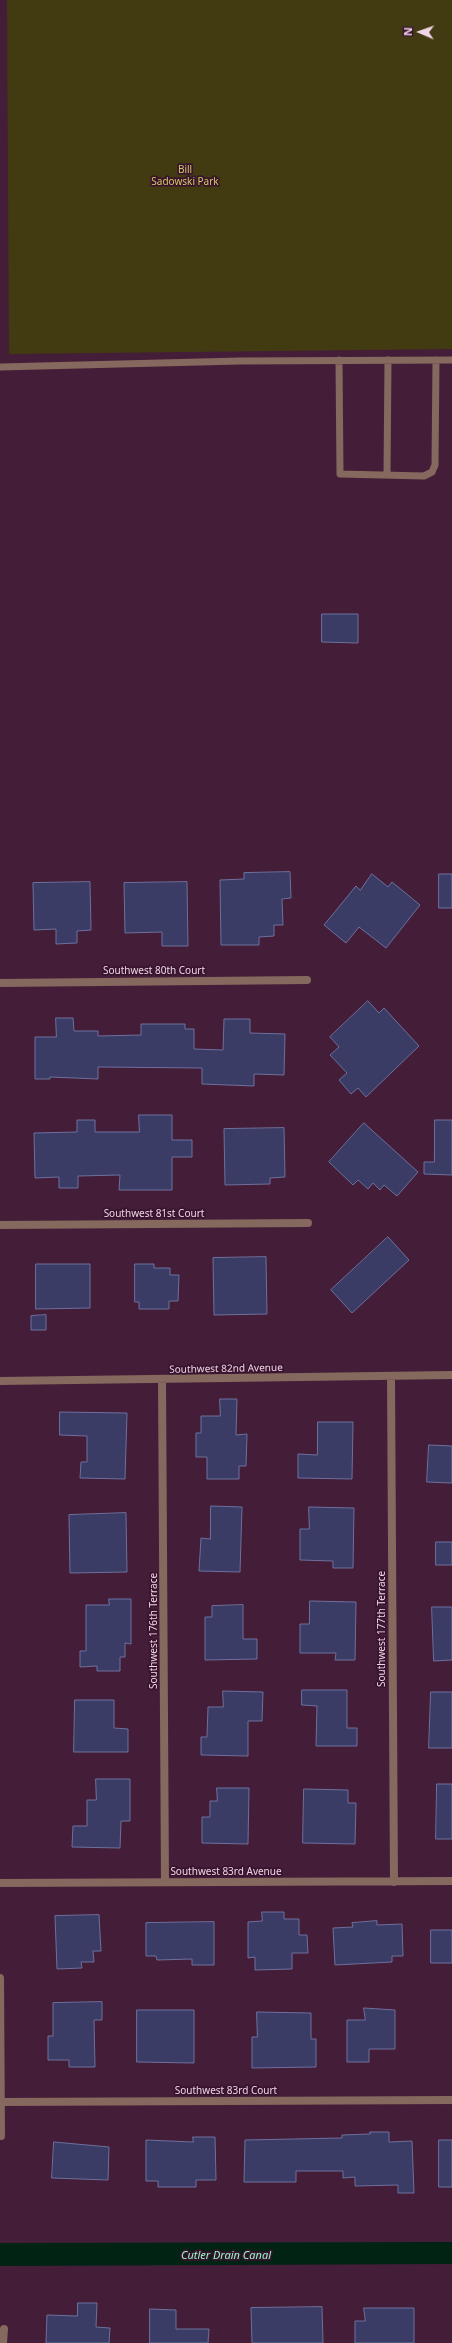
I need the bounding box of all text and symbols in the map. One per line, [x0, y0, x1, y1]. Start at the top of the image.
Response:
north arrow [400, 12, 440, 52]
text: N [400, 27, 415, 36]
park label: Bill Sadowski Park [151, 164, 219, 188]
street label: Southwest 80th Court [103, 965, 205, 977]
street label: Southwest 81st Court [104, 1208, 204, 1220]
street label: Southwest 82nd Avenue [169, 1362, 283, 1376]
street label: Southwest 177th Terrace [376, 1571, 388, 1687]
street label: Southwest 176th Terrace [148, 1573, 160, 1689]
street label: Southwest 83rd Avenue [170, 1866, 282, 1878]
street label: Southwest 83rd Court [175, 2085, 277, 2097]
water label: Cutler Drain Canal [181, 2249, 271, 2263]

